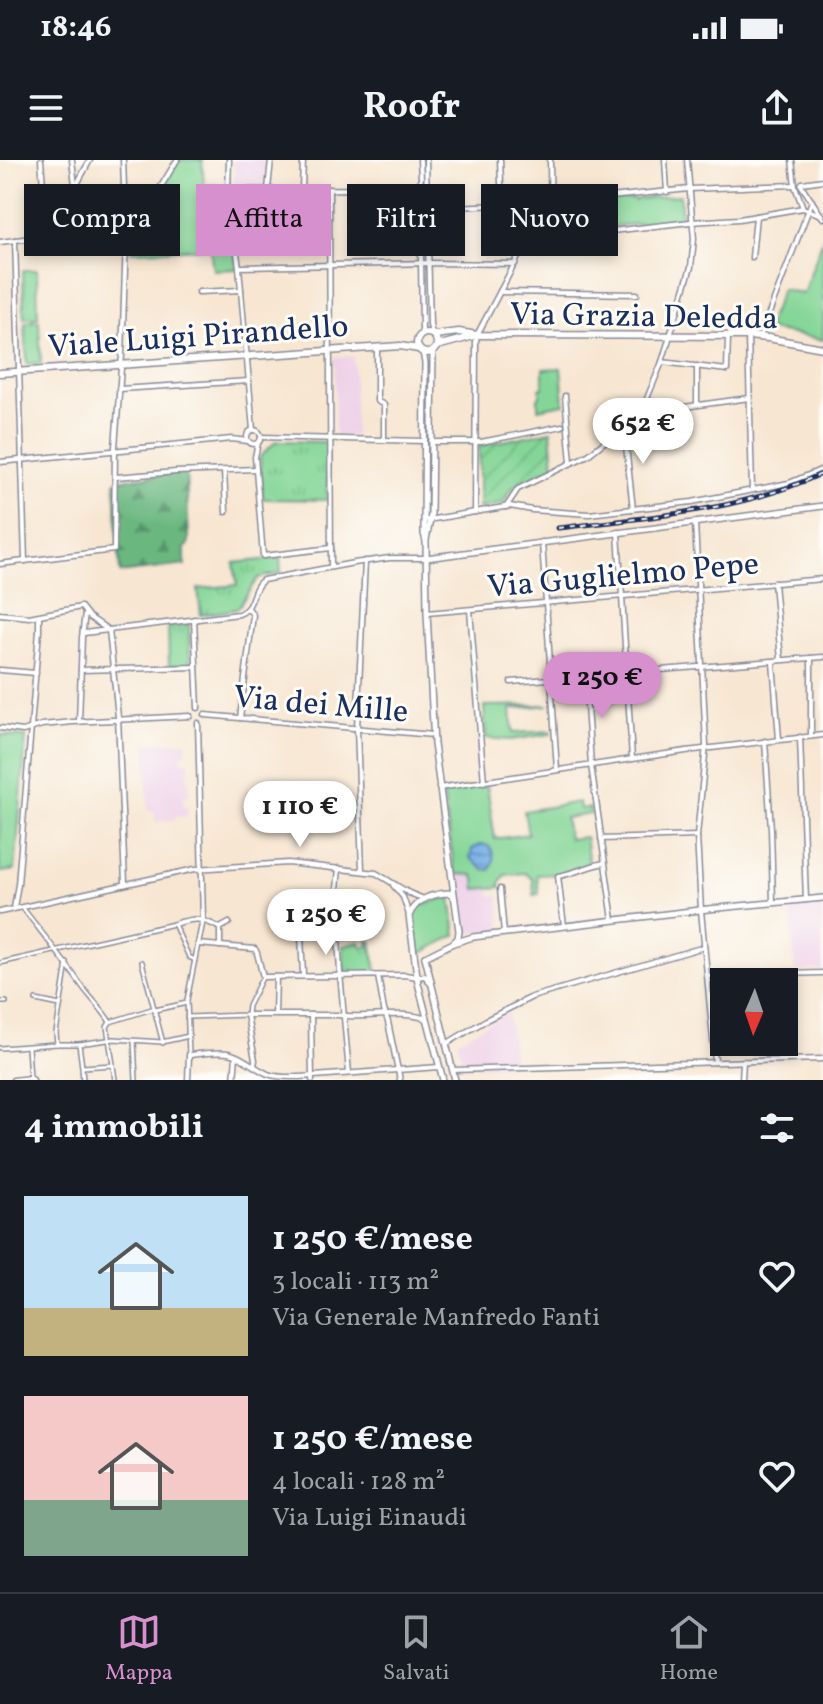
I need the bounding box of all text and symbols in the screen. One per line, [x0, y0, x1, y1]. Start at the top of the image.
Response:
text: 18:46 [40, 7, 111, 49]
text: Roofr [363, 83, 460, 133]
icon: menu [24, 86, 68, 130]
icon: share [755, 86, 799, 130]
chip: Compra [24, 184, 180, 256]
chip: Affitta [196, 184, 331, 256]
chip: Filtri [347, 184, 465, 256]
chip: Nuovo [481, 184, 618, 256]
street label: Via Grazia Deledda [509, 294, 778, 342]
street label: Viale Luigi Pirandello [46, 306, 350, 370]
pin: 652 € [587, 398, 699, 466]
text: 652 € [611, 406, 675, 442]
street label: Via Guglielmo Pepe [486, 543, 761, 611]
pin: 1 250 € [528, 652, 676, 720]
text: 1 250 € [561, 660, 643, 696]
street label: Via dei Mille [232, 676, 410, 736]
pin: 1 110 € [226, 781, 374, 849]
text: 1 110 € [262, 789, 338, 825]
pin: 1 250 € [252, 889, 400, 957]
text: 1 250 € [285, 897, 367, 933]
north arrow [710, 968, 798, 1056]
map controls [710, 968, 798, 1056]
text: 4 immobili [24, 1105, 204, 1152]
icon: filters [755, 1106, 799, 1150]
text: 1 250 €/mese [272, 1217, 473, 1264]
icon: home [88, 1228, 184, 1324]
icon: heart [755, 1254, 799, 1298]
text: 3 locali · 113 m² [272, 1264, 439, 1300]
text: Via Generale Manfredo Fanti [272, 1300, 600, 1336]
text: 1 250 €/mese [272, 1417, 473, 1464]
icon: home [88, 1428, 184, 1524]
icon: heart [755, 1454, 799, 1498]
text: 4 locali · 128 m² [272, 1464, 445, 1500]
text: Via Luigi Einaudi [272, 1500, 467, 1536]
tab: Mappa [105, 1610, 173, 1689]
tab: Salvati [383, 1610, 449, 1689]
tab: Home [660, 1610, 718, 1689]

